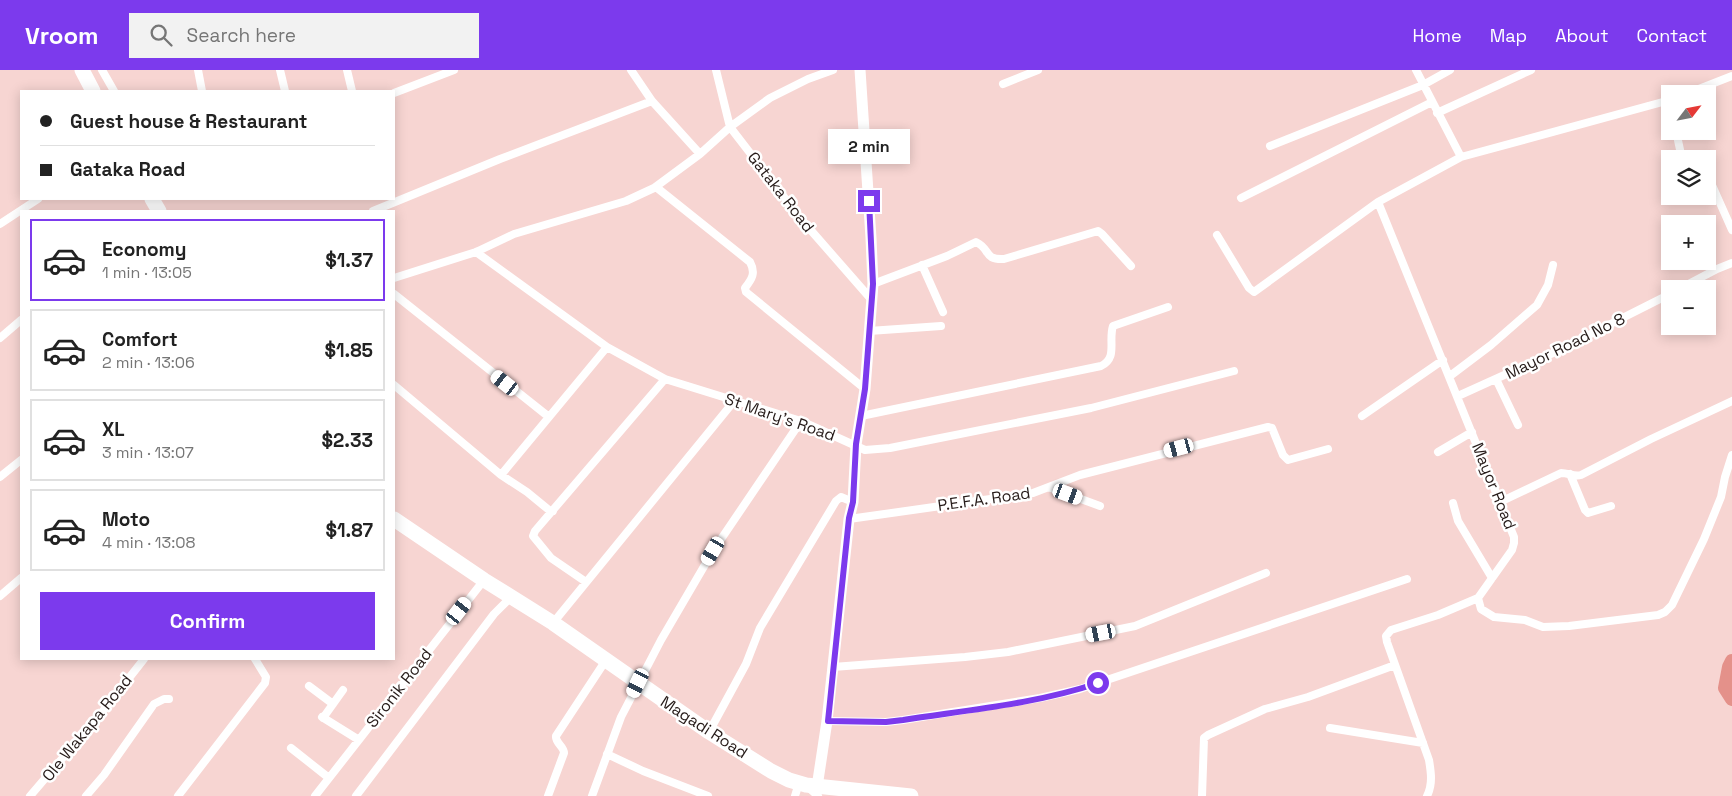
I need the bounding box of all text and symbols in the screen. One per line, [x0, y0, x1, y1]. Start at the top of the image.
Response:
search box [129, 13, 479, 58]
text: Vroom [25, 20, 99, 51]
icon: search [147, 21, 175, 49]
text: Search here [187, 23, 296, 48]
text: Home [1413, 24, 1462, 47]
text: Map [1490, 24, 1527, 47]
text: About [1555, 24, 1609, 47]
text: Contact [1637, 24, 1707, 47]
north arrow [1661, 85, 1716, 140]
map controls [1661, 85, 1716, 335]
text: Guest house & Restaurant [70, 109, 308, 134]
callout: 2 min [828, 128, 910, 164]
text: 2 min [848, 136, 890, 157]
street label: Gataka Road [743, 147, 819, 237]
button: layers [1661, 150, 1716, 205]
text: Gataka Road [70, 157, 185, 182]
route end [858, 190, 880, 212]
button: + [1661, 215, 1716, 270]
text: Economy [102, 237, 186, 262]
icon: car [42, 238, 87, 283]
text: $1.37 [325, 248, 373, 273]
text: 1 min · 13:05 [102, 262, 192, 283]
button: − [1661, 280, 1716, 335]
street label: Mayor Road No 8 [1502, 308, 1628, 384]
text: Comfort [102, 327, 178, 352]
icon: car [42, 328, 87, 373]
text: $1.85 [324, 338, 373, 363]
text: 2 min · 13:06 [102, 352, 195, 373]
car [488, 368, 521, 398]
street label: St Mary's Road [722, 388, 838, 446]
text: XL [102, 417, 125, 442]
icon: car [42, 418, 87, 463]
text: $2.33 [321, 428, 373, 453]
car [1162, 437, 1195, 459]
street label: Mayor Road [1467, 439, 1521, 533]
text: 3 min · 13:07 [102, 442, 194, 463]
street label: P.E.F.A. Road [936, 482, 1032, 516]
car [1051, 482, 1084, 506]
text: Moto [102, 507, 150, 532]
icon: car [42, 508, 87, 553]
text: $1.87 [325, 518, 373, 543]
text: 4 min · 13:08 [102, 532, 195, 553]
car [699, 534, 726, 568]
button: Confirm [40, 592, 375, 650]
car [443, 595, 474, 627]
car [1084, 623, 1117, 643]
street label: Sironik Road [361, 644, 437, 732]
car [624, 666, 651, 700]
street label: Ole Wakapa Road [37, 670, 137, 786]
route start [1087, 672, 1109, 694]
street label: Magadi Road [656, 691, 752, 763]

